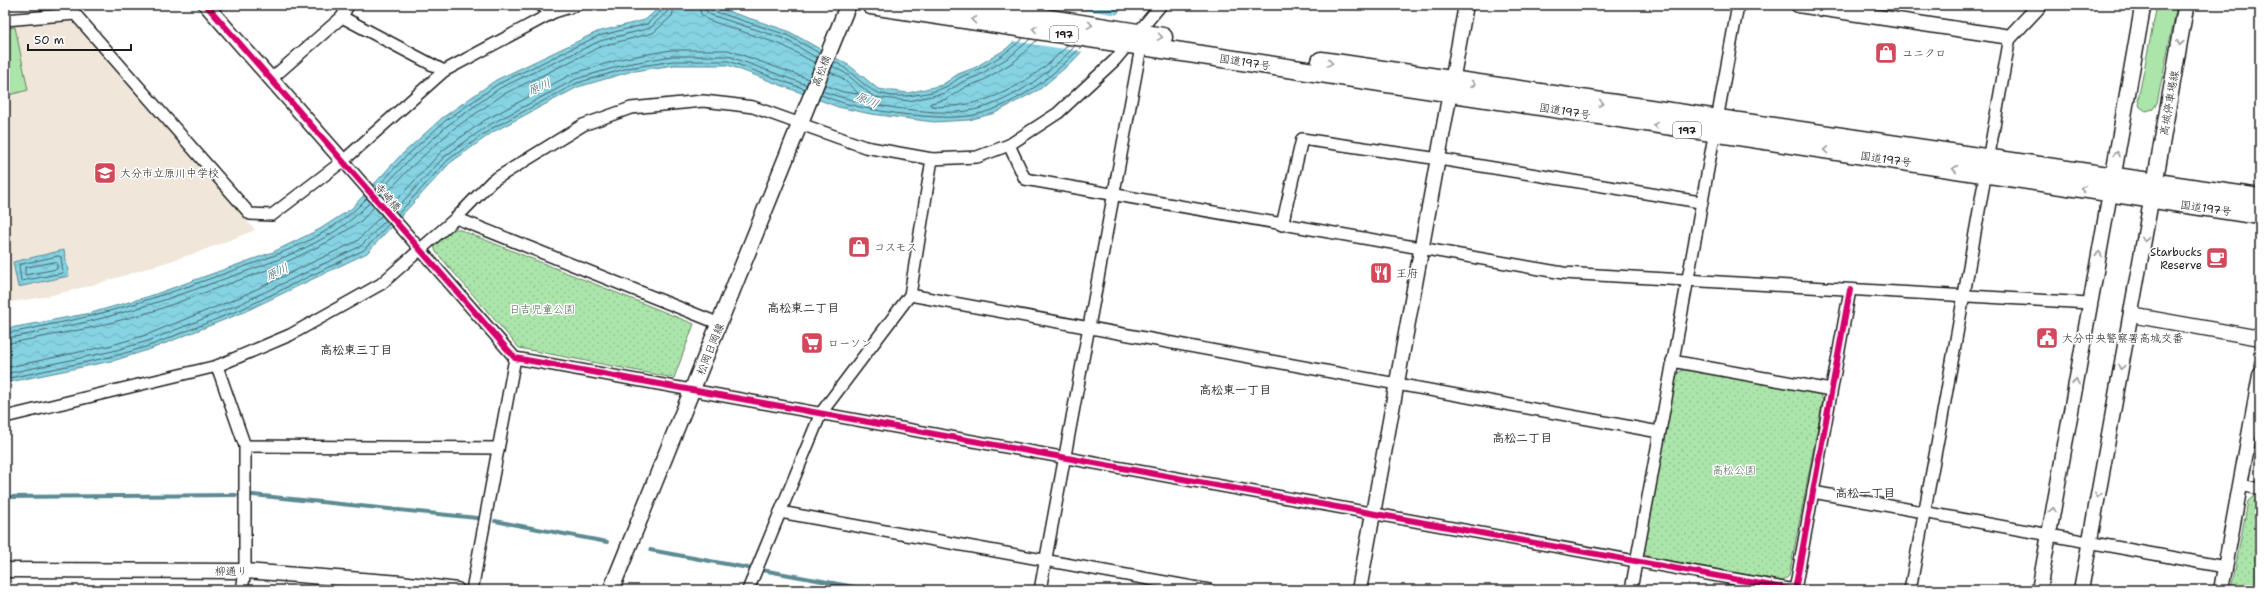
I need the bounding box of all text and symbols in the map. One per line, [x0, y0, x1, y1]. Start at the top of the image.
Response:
one-way arrow [971, 16, 977, 25]
one-way arrow [1087, 20, 1093, 29]
one-way arrow [1032, 25, 1038, 34]
scale bar [28, 26, 131, 52]
road number: 197 [1050, 26, 1078, 42]
text: 50 m [34, 32, 64, 48]
one-way arrow [1157, 32, 1163, 41]
shop icon: ユニクロ [1873, 40, 1899, 66]
one-way arrow [2176, 40, 2184, 47]
place label: ユニクロ [1902, 46, 1946, 61]
street label: 国道197号 [1218, 51, 1272, 74]
street label: 高松橋 [809, 53, 834, 89]
one-way arrow [1327, 58, 1333, 67]
street label: 高城停車場線 [2156, 69, 2183, 137]
water label: 原川 [525, 75, 553, 99]
one-way arrow [1470, 79, 1476, 88]
water label: 原川 [853, 88, 881, 112]
one-way arrow [1598, 98, 1604, 107]
street label: 国道197号 [1538, 100, 1592, 123]
one-way arrow [1653, 121, 1659, 130]
road number: 197 [1673, 122, 1701, 138]
one-way arrow [1823, 146, 1829, 155]
street label: 国道197号 [1859, 148, 1913, 171]
one-way arrow [2112, 151, 2120, 158]
school or university icon: 大分市立原川中学校 [92, 160, 118, 186]
one-way arrow [1952, 165, 1958, 174]
place label: 大分市立原川中学校 [120, 166, 219, 181]
street label: 寺崎橋 [371, 180, 404, 215]
one-way arrow [2080, 185, 2086, 194]
street label: 国道197号 [2179, 197, 2233, 220]
shop icon: コスモス [846, 234, 872, 260]
one-way arrow [2141, 236, 2149, 242]
place label: コスモス [874, 240, 917, 255]
place label: Starbucks Reserve [2150, 245, 2202, 273]
cafe icon: Starbucks Reserve [2204, 245, 2230, 271]
one-way arrow [2094, 251, 2103, 258]
water label: 原川 [263, 260, 291, 284]
restaurant icon: 王府 [1368, 260, 1394, 286]
place label: 王府 [1396, 266, 1418, 281]
district label: 高松東二丁目 [767, 300, 839, 316]
park label: 日吉児童公園 [509, 302, 575, 317]
street label: 松岡日岡線 [693, 321, 728, 377]
public building icon: 大分中央警察署高城交番 [2034, 325, 2060, 351]
supermarket icon: ローソン [799, 330, 825, 356]
place label: 大分中央警察署高城交番 [2062, 331, 2183, 346]
place label: ローソン [828, 336, 872, 351]
district label: 高松東三丁目 [320, 342, 392, 358]
one-way arrow [2118, 364, 2126, 370]
one-way arrow [2071, 379, 2080, 385]
district label: 高松東一丁目 [1199, 382, 1271, 398]
district label: 高松二丁目 [1492, 430, 1552, 446]
park label: 高松公園 [1712, 463, 1756, 478]
district label: 高松一丁目 [1835, 485, 1895, 501]
one-way arrow [2095, 492, 2103, 498]
one-way arrow [2048, 507, 2057, 513]
street label: 柳通り [214, 564, 248, 579]

